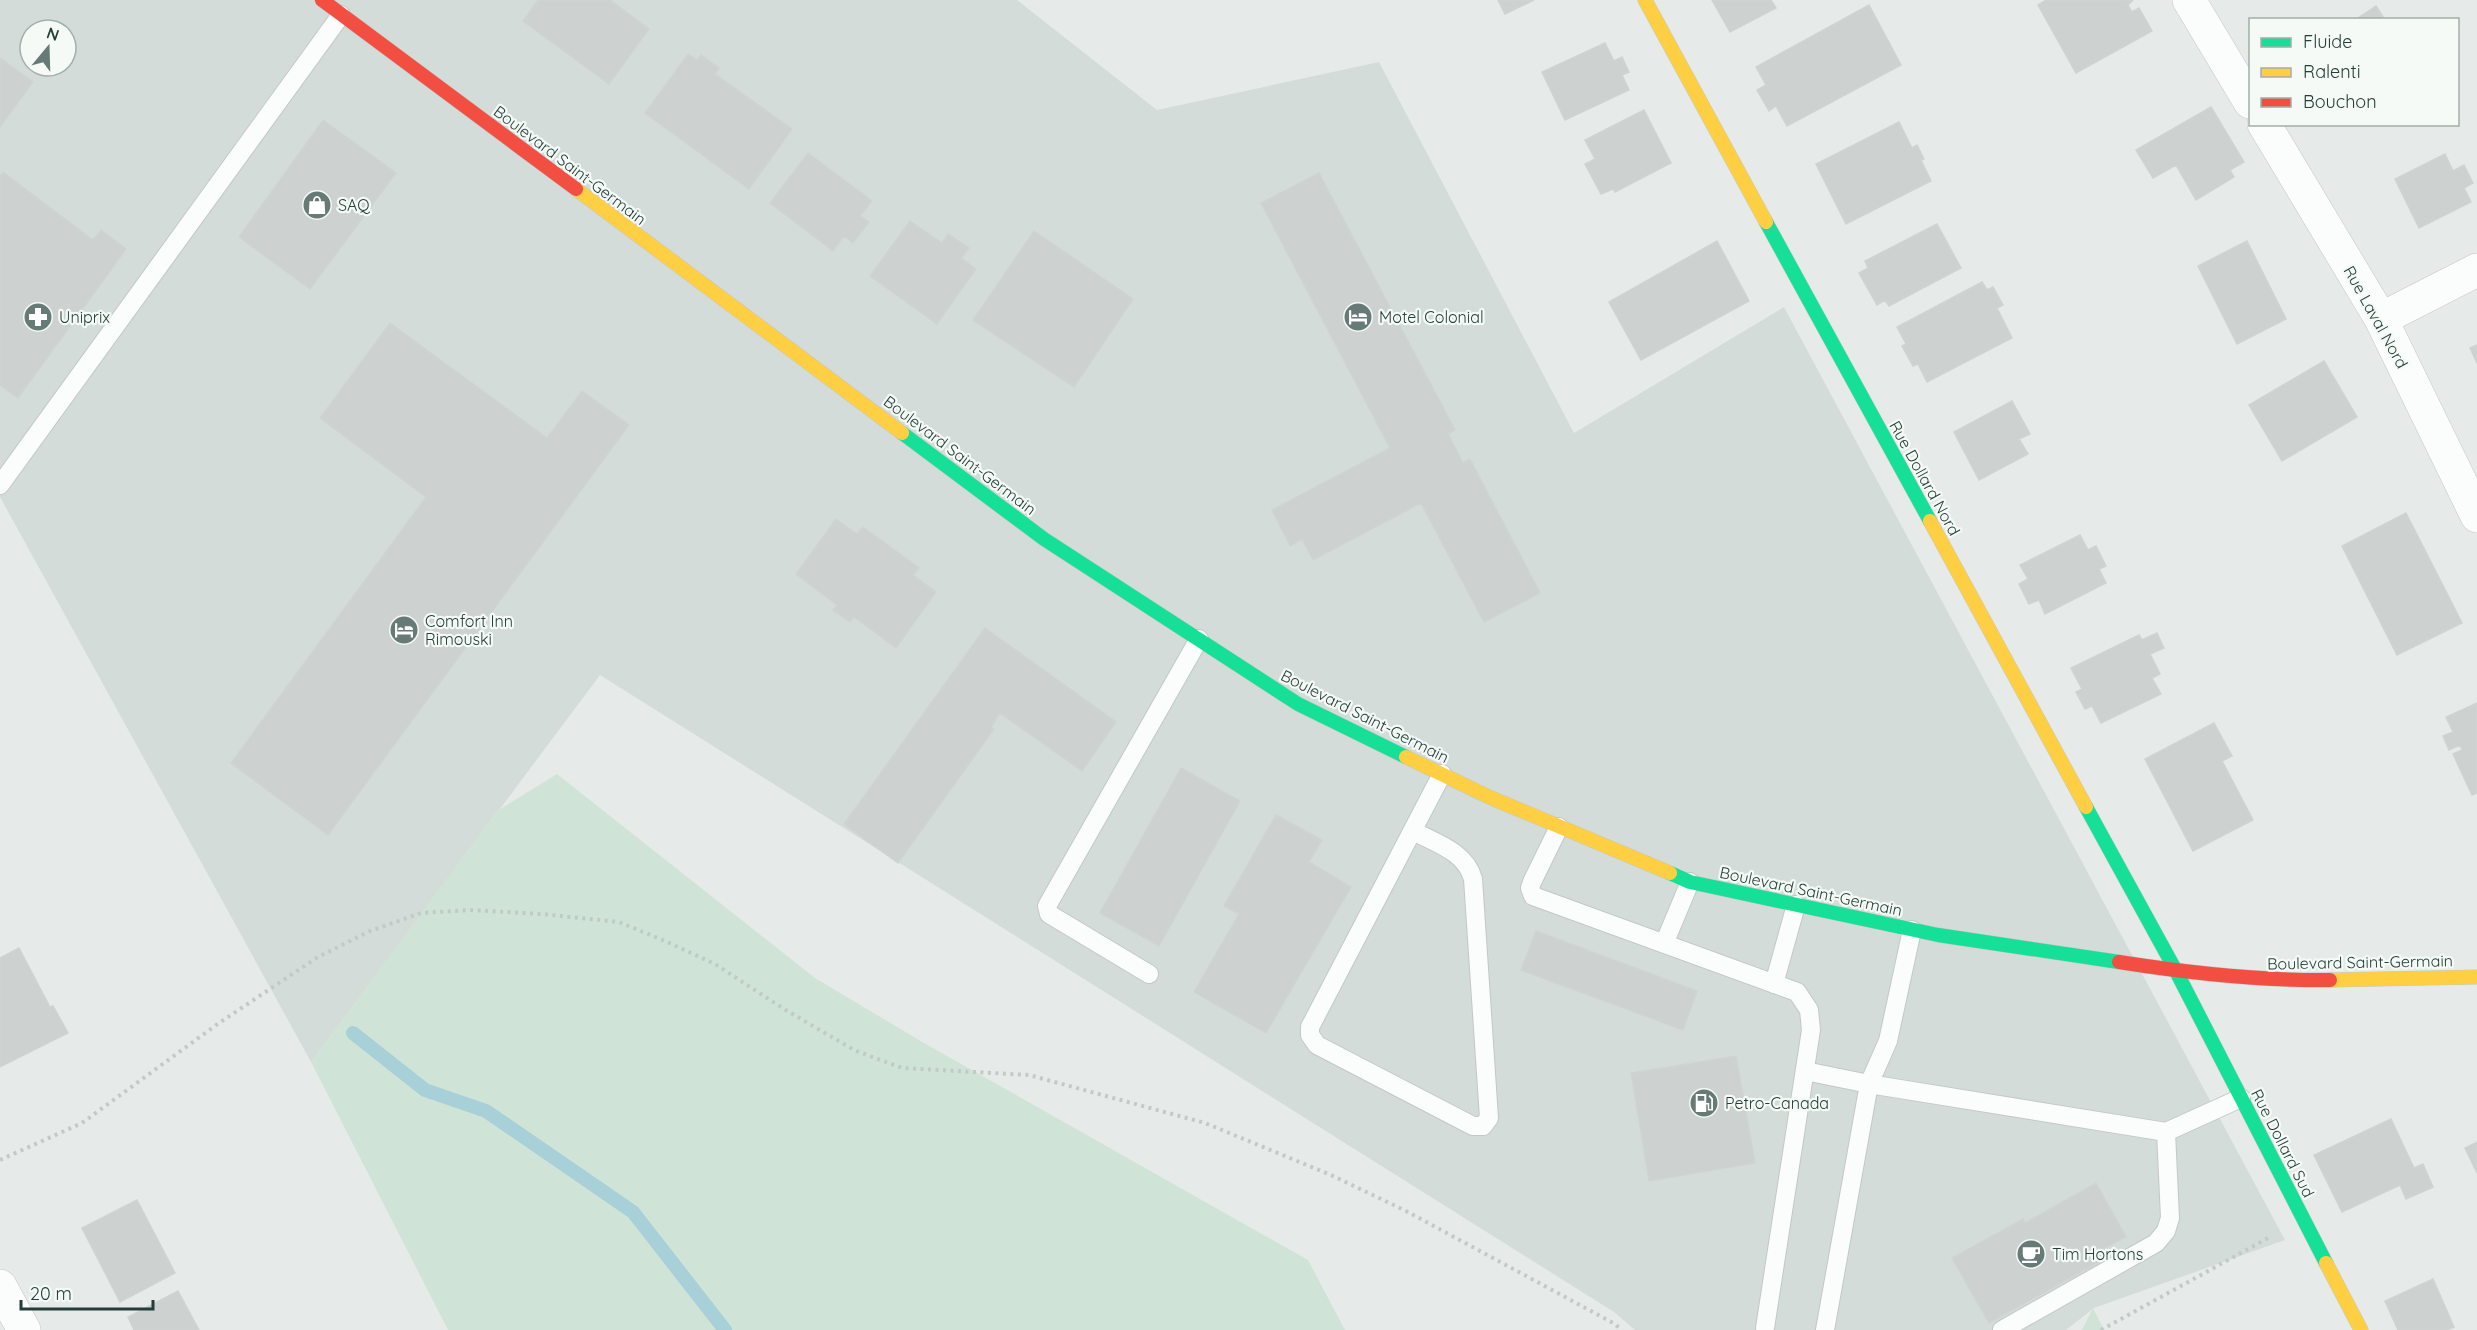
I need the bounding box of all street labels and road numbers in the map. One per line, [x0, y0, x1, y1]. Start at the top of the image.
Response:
street label: Boulevard Saint-Germain [490, 101, 650, 229]
street label: Rue Laval Nord [2340, 262, 2412, 372]
street label: Boulevard Saint-Germain [880, 391, 1040, 519]
street label: Rue Dollard Nord [1885, 417, 1965, 539]
street label: Boulevard Saint-Germain [1278, 665, 1452, 767]
street label: Boulevard Saint-Germain [1718, 862, 1904, 920]
street label: Boulevard Saint-Germain [2267, 950, 2453, 974]
street label: Rue Dollard Sud [2247, 1085, 2319, 1201]

